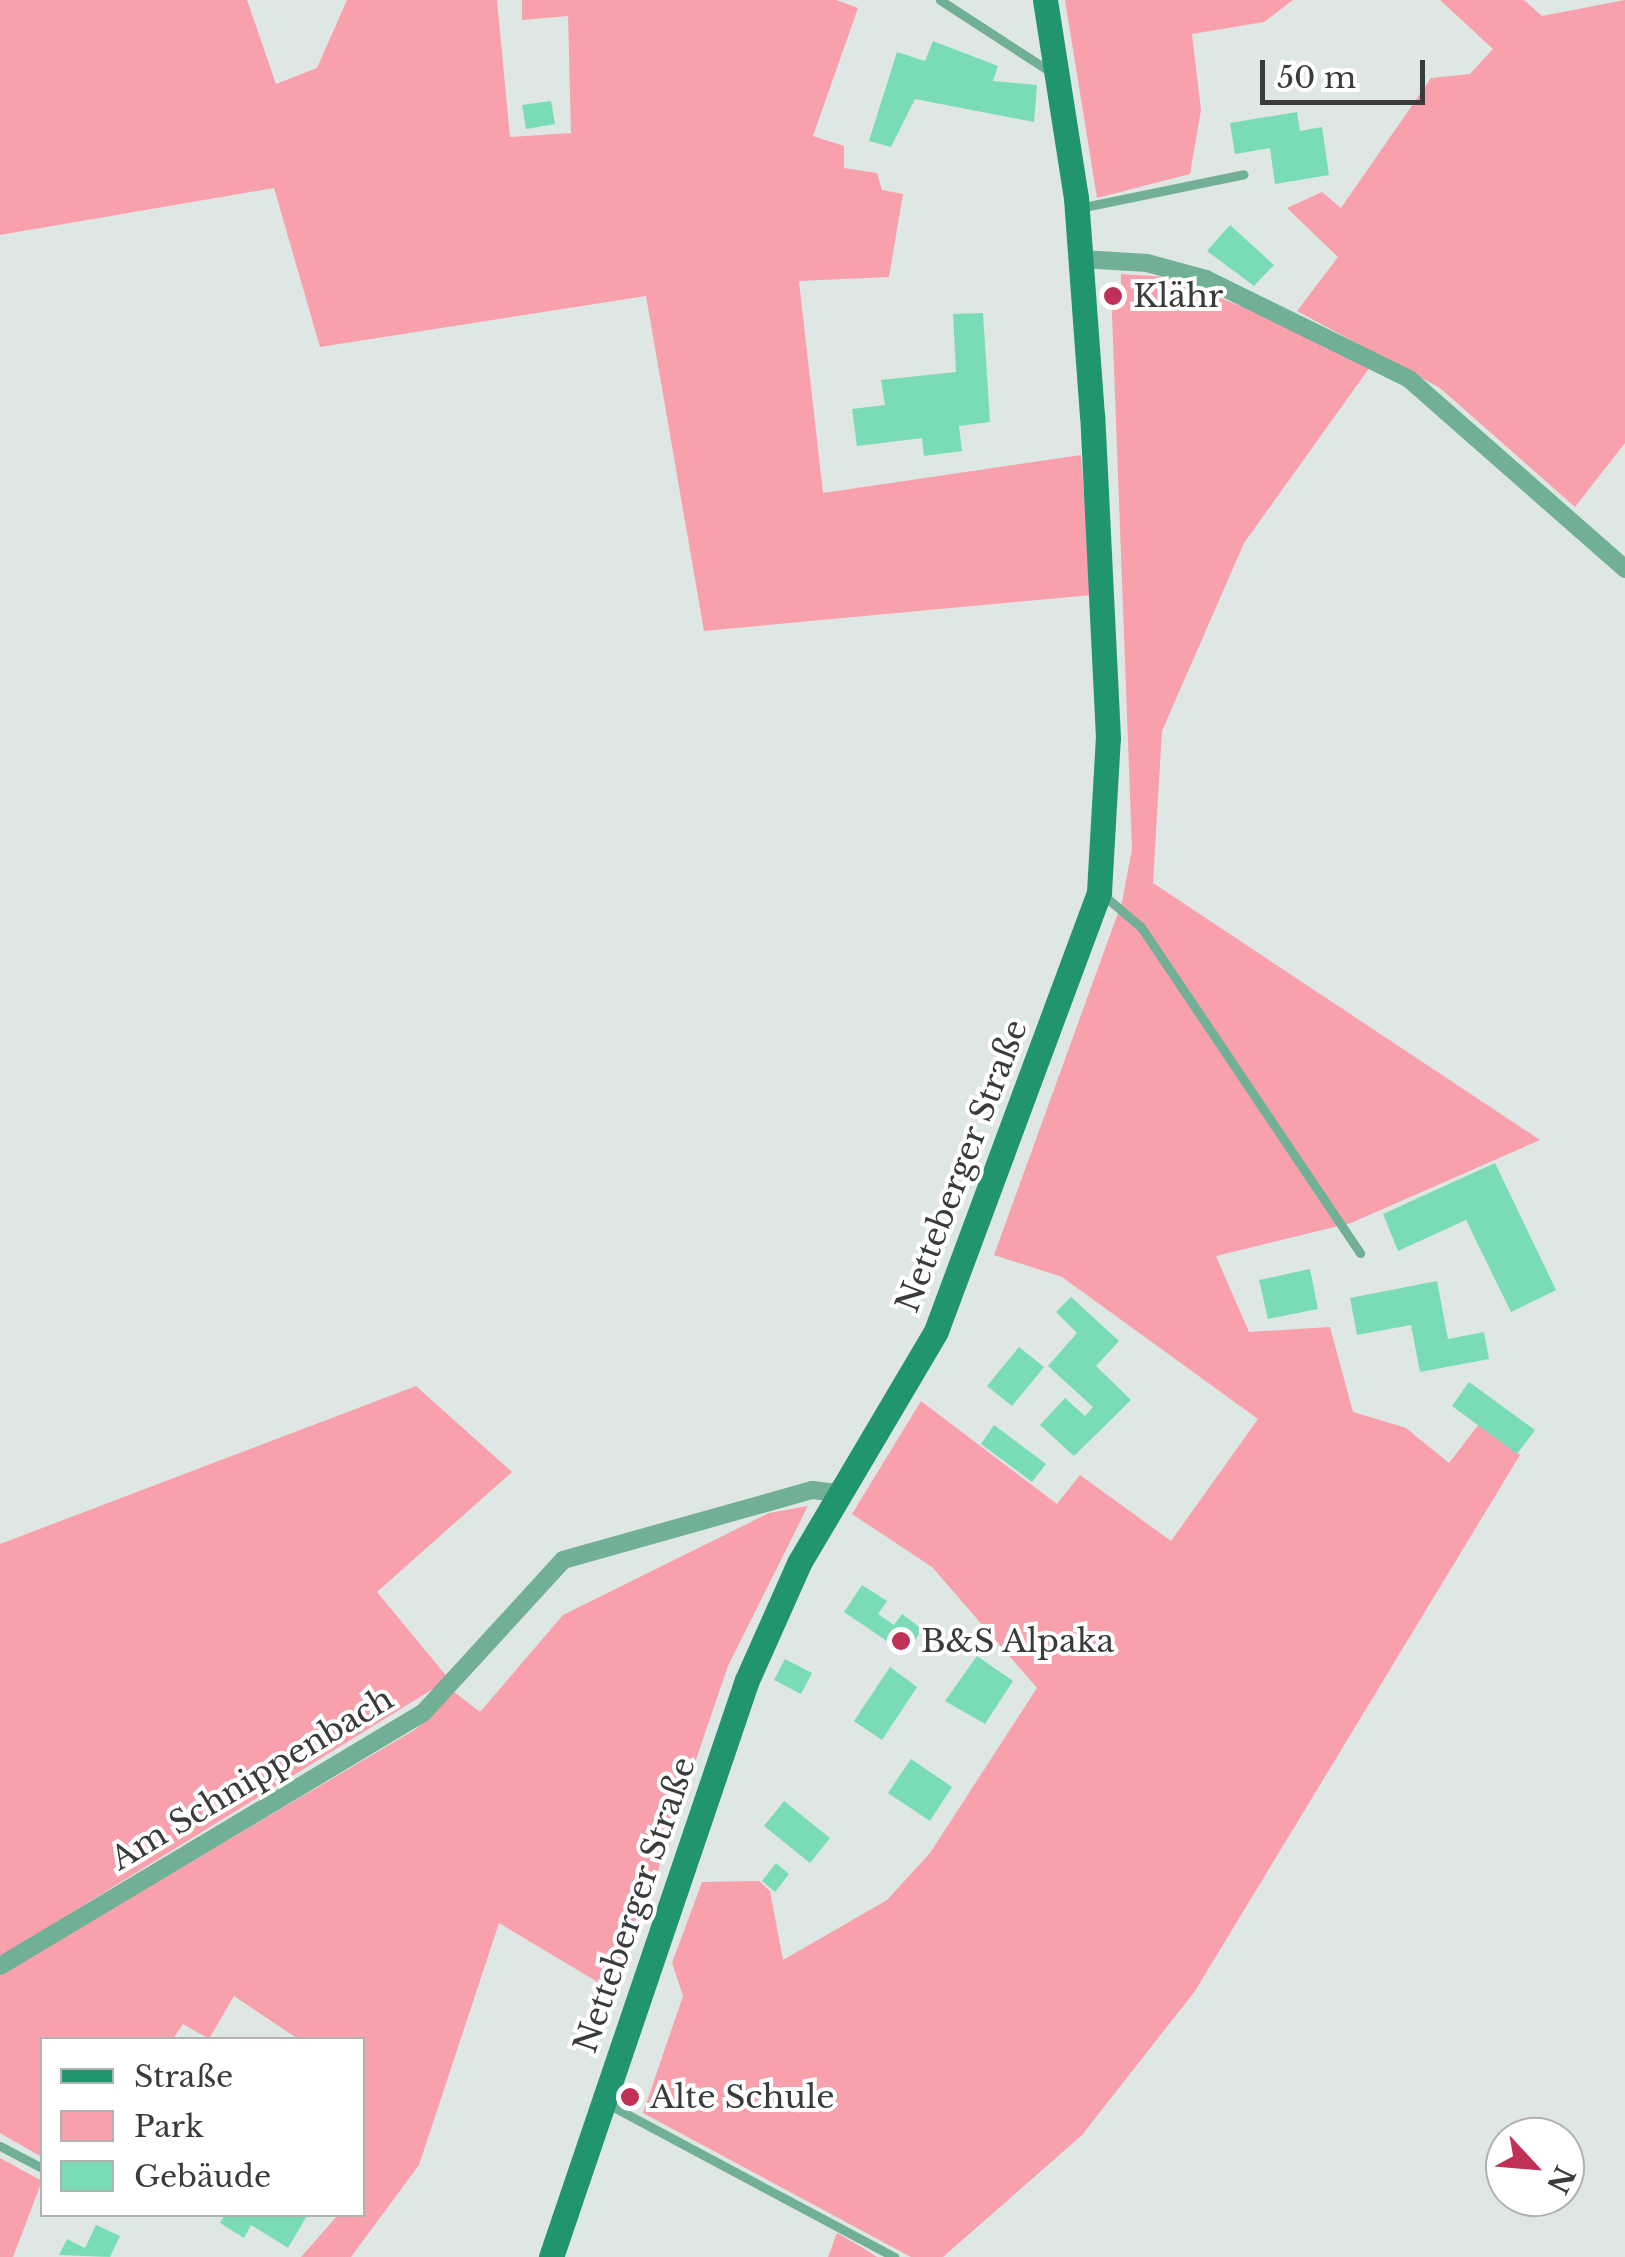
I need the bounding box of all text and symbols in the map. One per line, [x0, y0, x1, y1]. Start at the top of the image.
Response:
scale bar [1265, 40, 1430, 102]
text: 50 m [1277, 59, 1356, 96]
place label: Klähr [1133, 277, 1223, 315]
marker: Klähr [1102, 285, 1124, 307]
street label: Netteberger Straße [888, 1014, 1036, 1318]
place label: B&S Alpaka [921, 1622, 1115, 1660]
marker: B&S Alpaka [890, 1630, 912, 1652]
street label: Am Schnippenbach [104, 1679, 400, 1879]
street label: Netteberger Straße [566, 1752, 704, 2058]
legend [40, 2037, 365, 2217]
text: Straße [134, 2058, 233, 2095]
place label: Alte Schule [650, 2078, 835, 2116]
marker: Alte Schule [619, 2086, 641, 2108]
text: Park [134, 2108, 204, 2145]
north arrow [1485, 2117, 1585, 2217]
text: Gebäude [134, 2158, 271, 2195]
text: N [1539, 2160, 1582, 2199]

